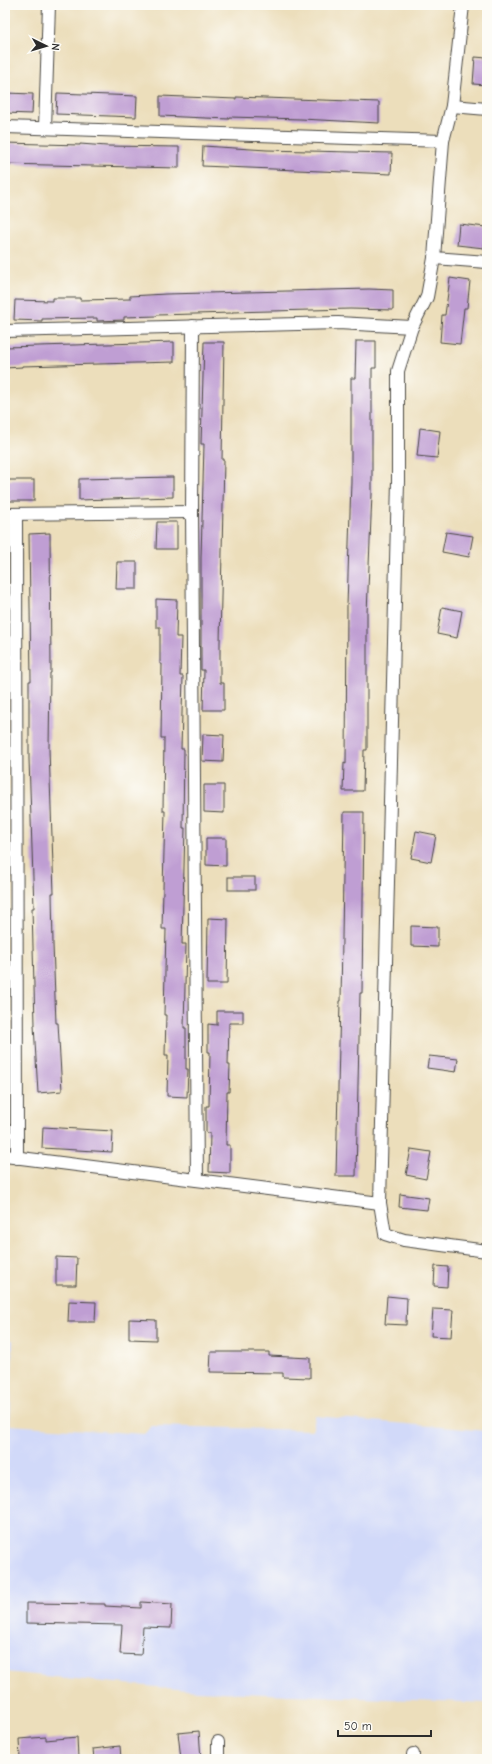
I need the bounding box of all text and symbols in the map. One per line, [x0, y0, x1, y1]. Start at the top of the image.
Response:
north arrow [26, 26, 66, 66]
text: N [49, 43, 62, 51]
scale bar [338, 1712, 431, 1738]
text: 50 m [344, 1719, 372, 1733]

